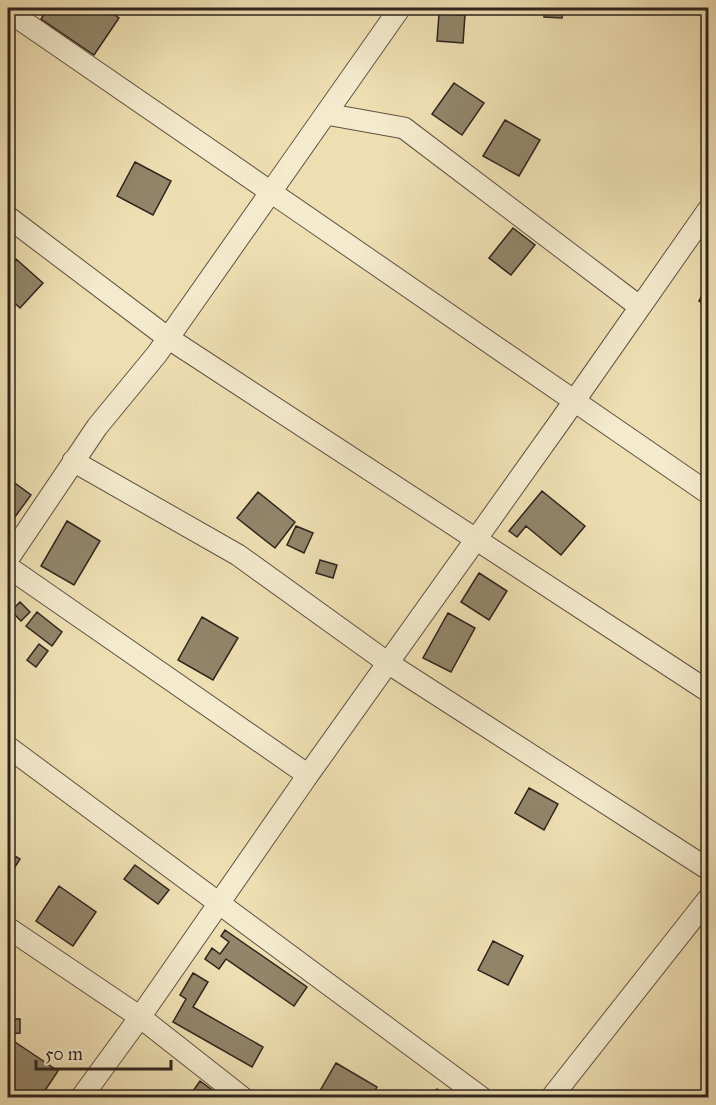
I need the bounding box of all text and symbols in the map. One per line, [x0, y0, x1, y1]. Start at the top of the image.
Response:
scale bar [36, 1033, 171, 1071]
text: 50 m [45, 1043, 83, 1065]

